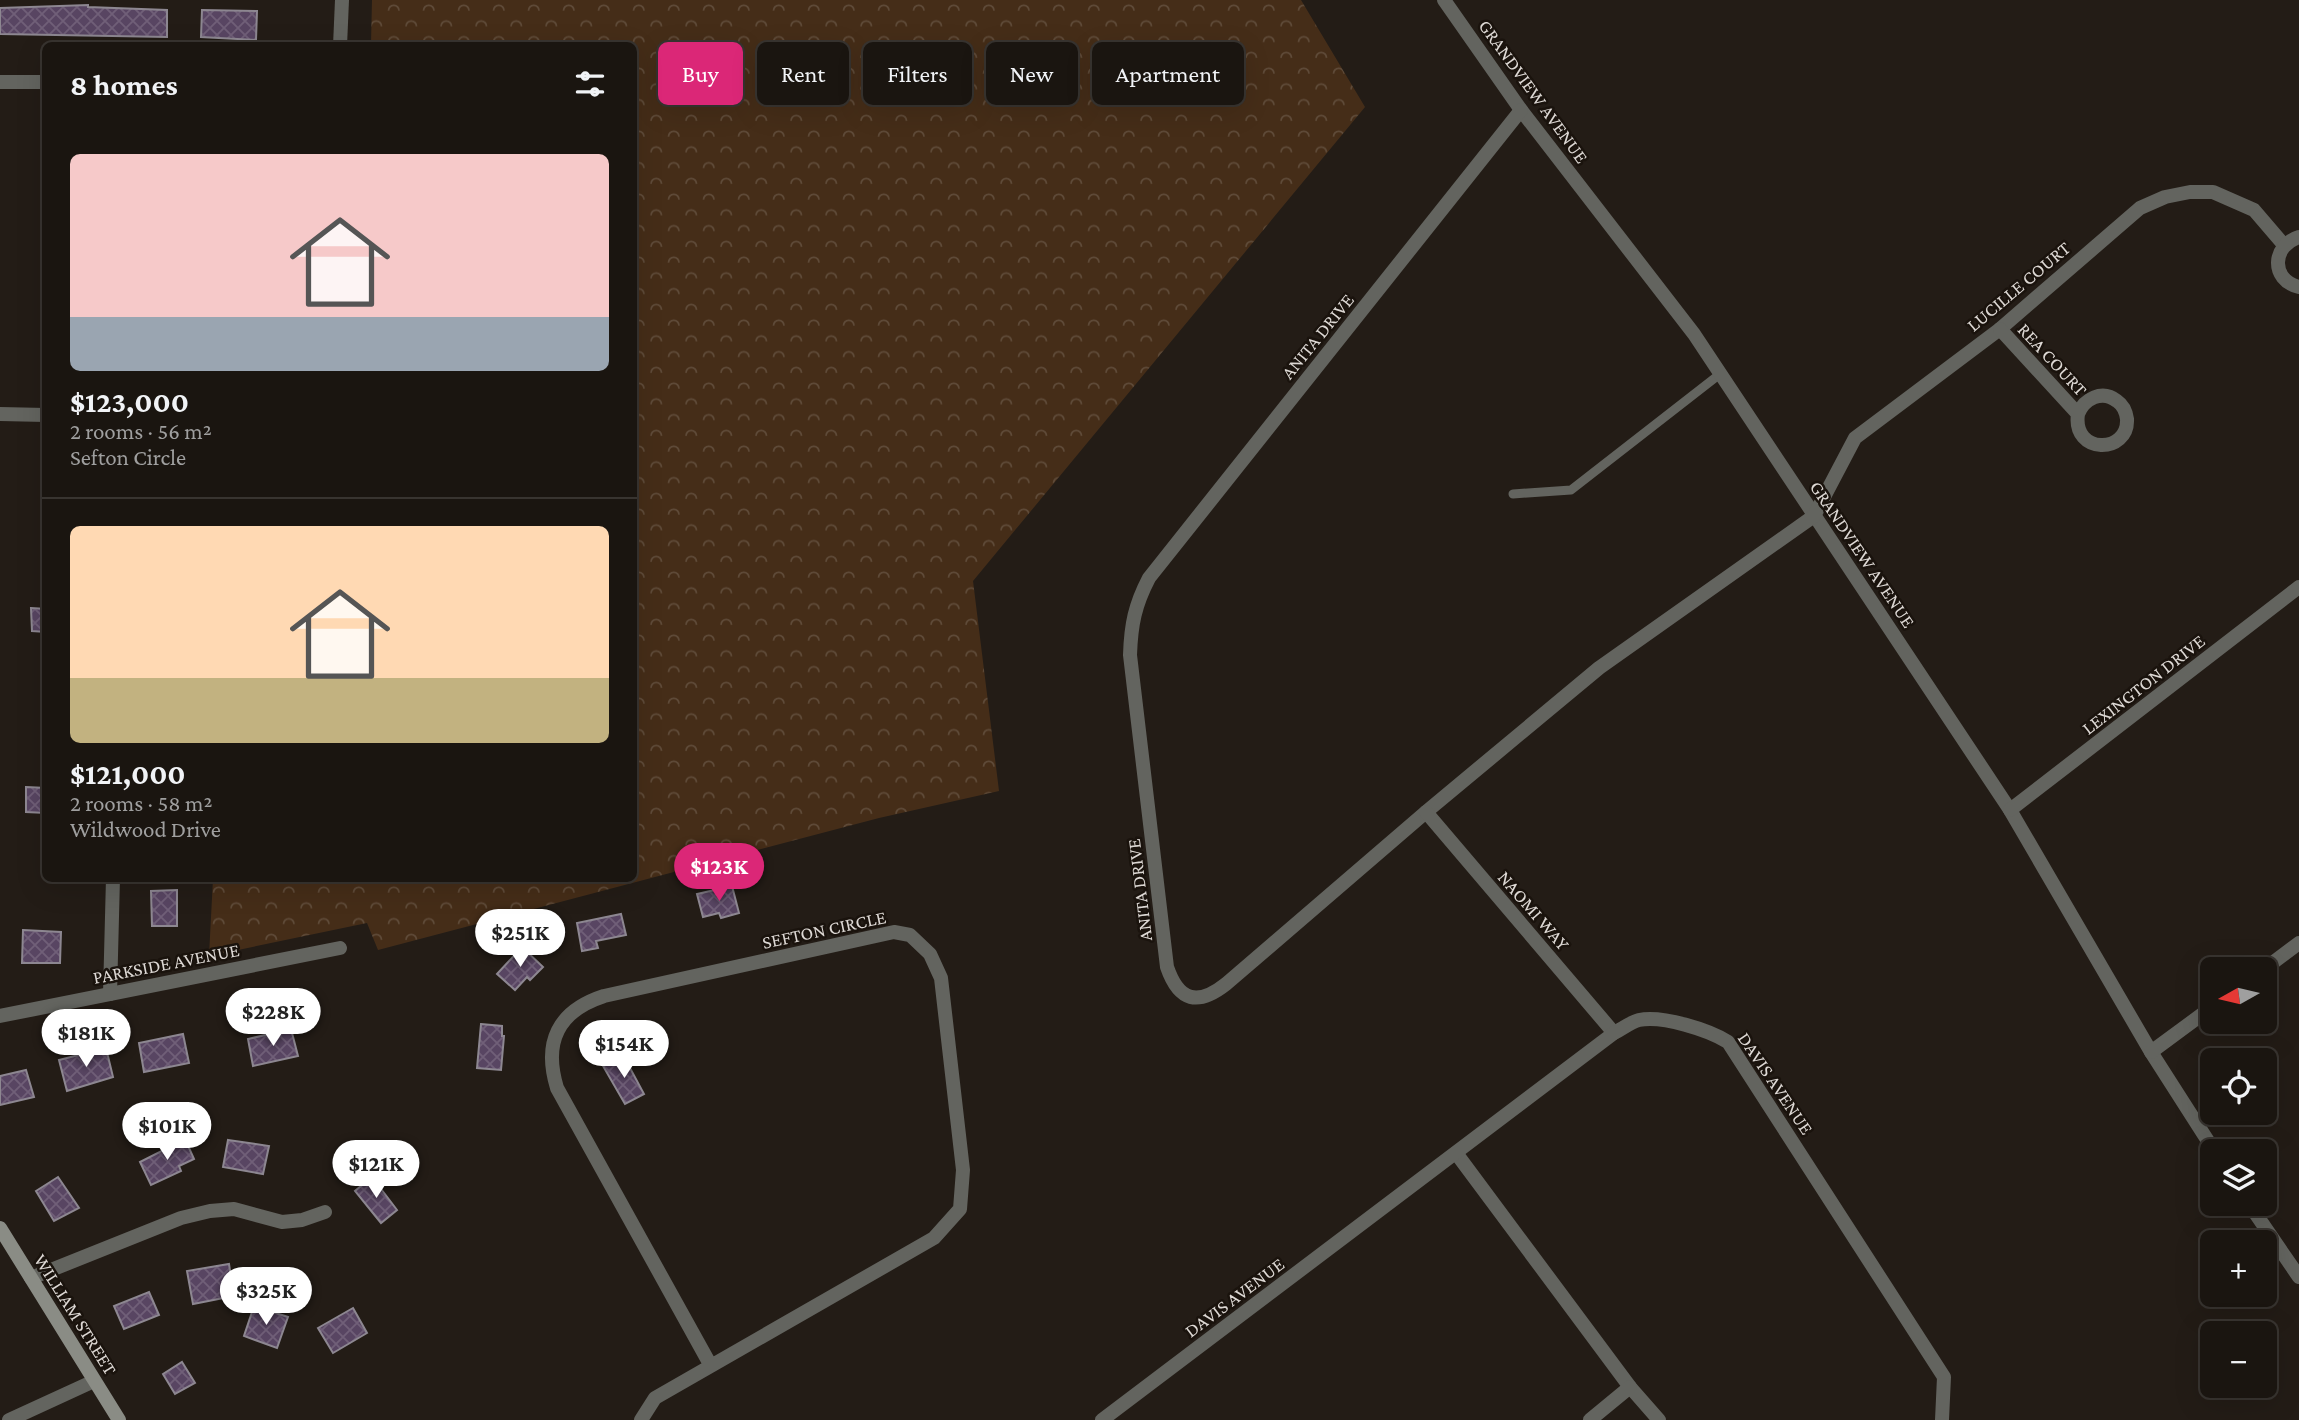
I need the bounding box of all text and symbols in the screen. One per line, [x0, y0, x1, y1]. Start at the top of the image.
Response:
street label: GRANDVIEW AVENUE [1475, 15, 1593, 167]
chip: Buy [658, 42, 743, 105]
chip: Rent [757, 42, 849, 105]
chip: Filters [863, 42, 972, 105]
chip: New [986, 42, 1078, 105]
chip: Apartment [1092, 42, 1244, 105]
icon: filters [571, 65, 609, 103]
text: 8 homes [70, 68, 178, 101]
icon: home [277, 199, 403, 325]
street label: LUCILLE COURT [1963, 237, 2075, 336]
street label: ANITA DRIVE [1277, 290, 1358, 383]
street label: REA COURT [2014, 319, 2092, 401]
text: $123,000 [70, 385, 189, 418]
text: 2 rooms · 56 m² [70, 418, 212, 444]
text: Sefton Circle [70, 444, 186, 470]
street label: GRANDVIEW AVENUE [1806, 477, 1919, 632]
icon: home [277, 571, 403, 697]
street label: LEXINGTON DRIVE [2078, 630, 2209, 739]
text: $121,000 [70, 757, 186, 790]
text: 2 rooms · 58 m² [70, 790, 212, 816]
text: Wildwood Drive [70, 816, 221, 842]
street label: ANITA DRIVE [1123, 837, 1156, 942]
pin: $123K [670, 844, 768, 903]
text: $123K [690, 853, 748, 879]
street label: NAOMI WAY [1494, 867, 1574, 955]
street label: SEFTON CIRCLE [760, 906, 888, 953]
pin: $251K [471, 909, 569, 969]
text: $251K [491, 919, 549, 945]
street label: PARKSIDE AVENUE [91, 939, 241, 988]
north arrow [2200, 957, 2277, 1034]
map controls [2200, 957, 2277, 1398]
pin: $228K [224, 988, 322, 1048]
text: $228K [242, 998, 304, 1024]
pin: $181K [37, 1010, 135, 1069]
text: $181K [58, 1019, 114, 1045]
pin: $154K [575, 1020, 673, 1080]
street label: DAVIS AVENUE [1734, 1028, 1818, 1138]
text: $154K [595, 1030, 653, 1056]
button: locate [2200, 1048, 2277, 1125]
pin: $101K [118, 1102, 216, 1162]
text: $101K [138, 1112, 196, 1138]
button: layers [2200, 1139, 2277, 1216]
pin: $121K [327, 1140, 425, 1200]
text: $121K [348, 1150, 404, 1176]
button: + [2200, 1230, 2277, 1307]
street label: WILLIAM STREET [30, 1250, 122, 1379]
street label: DAVIS AVENUE [1181, 1253, 1288, 1342]
pin: $325K [217, 1268, 315, 1327]
text: $325K [236, 1277, 296, 1303]
button: − [2200, 1321, 2277, 1398]

